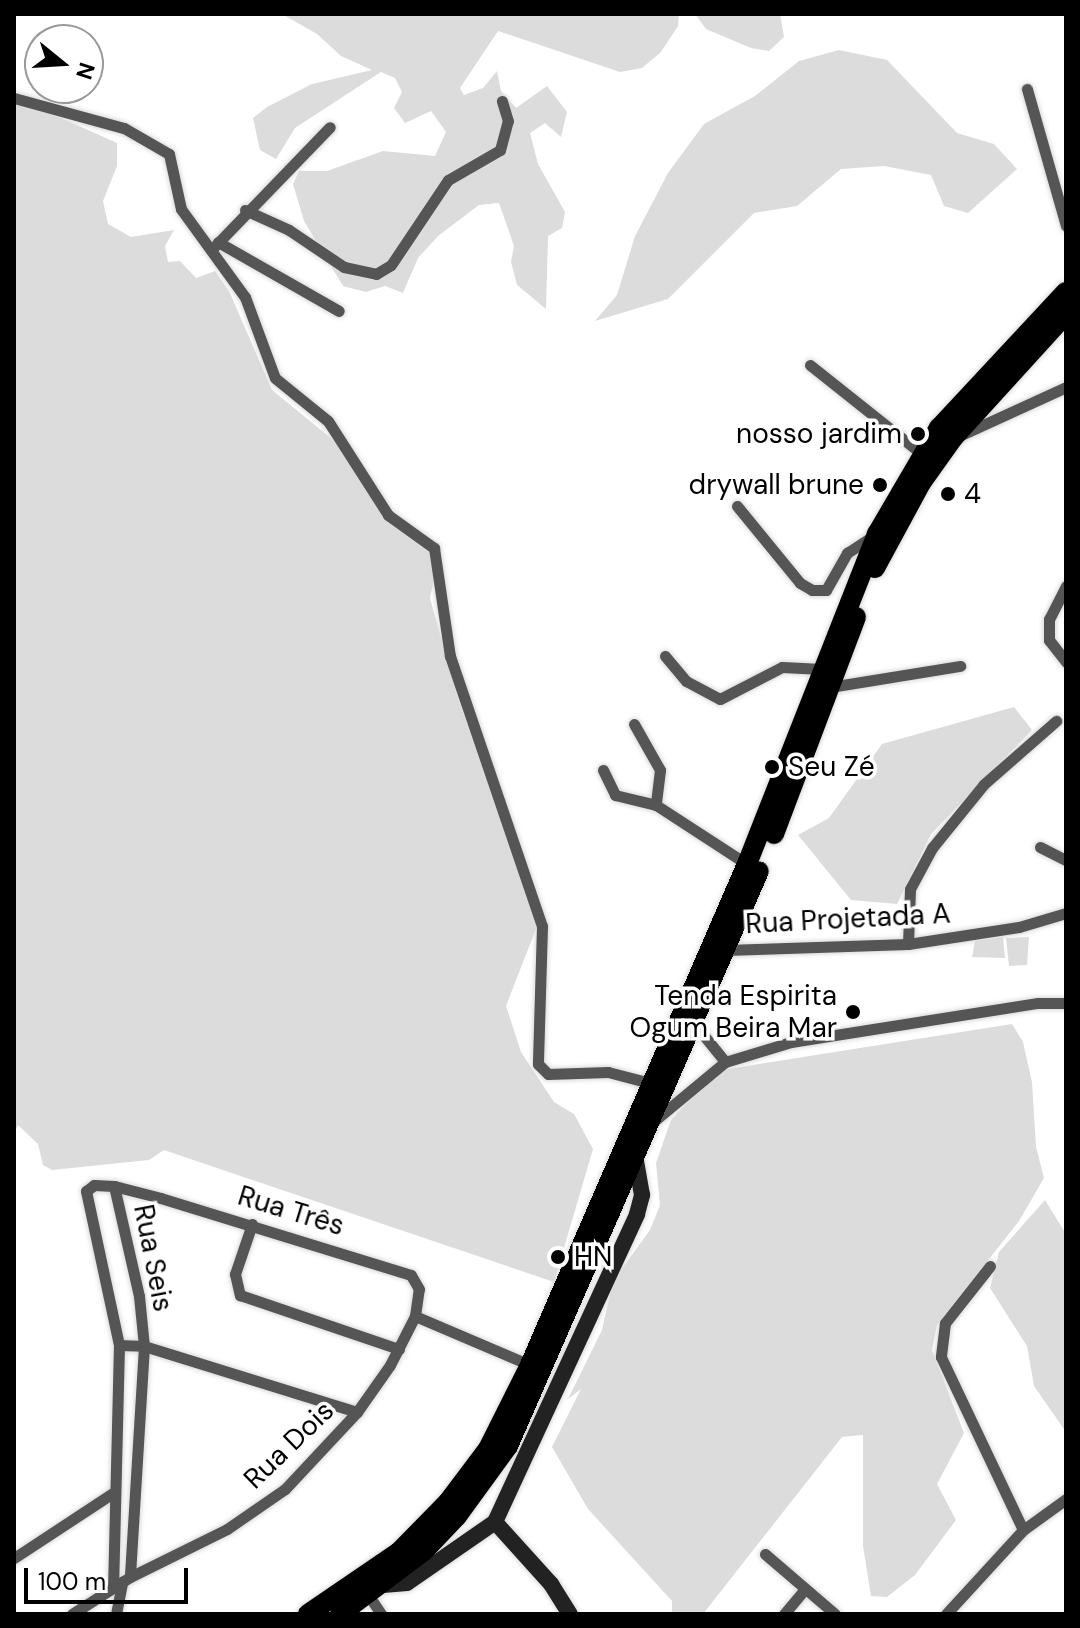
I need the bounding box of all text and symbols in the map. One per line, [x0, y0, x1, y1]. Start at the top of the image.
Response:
north arrow [24, 24, 104, 104]
text: N [69, 59, 102, 83]
place label: nosso jardim [736, 417, 902, 451]
marker: nosso jardim [909, 425, 927, 443]
place label: drywall brune [689, 468, 864, 502]
marker: drywall brune [871, 476, 889, 494]
place label: 4 [964, 477, 981, 511]
marker: 4 [939, 485, 957, 503]
place label: Seu Zé [788, 750, 875, 784]
marker: Seu Zé [763, 758, 781, 776]
street label: Rua Projetada A [745, 897, 951, 941]
place label: Tenda Espirita Ogum Beira Mar [630, 979, 837, 1045]
marker: Tenda Espirita Ogum Beira Mar [844, 1003, 862, 1021]
street label: Rua Três [234, 1179, 348, 1243]
street label: Rua Seis [126, 1202, 180, 1314]
place label: HN [574, 1240, 612, 1274]
marker: HN [549, 1248, 567, 1266]
street label: Rua Dois [237, 1394, 341, 1496]
scale bar [28, 1552, 192, 1602]
text: 100 m [38, 1566, 106, 1597]

